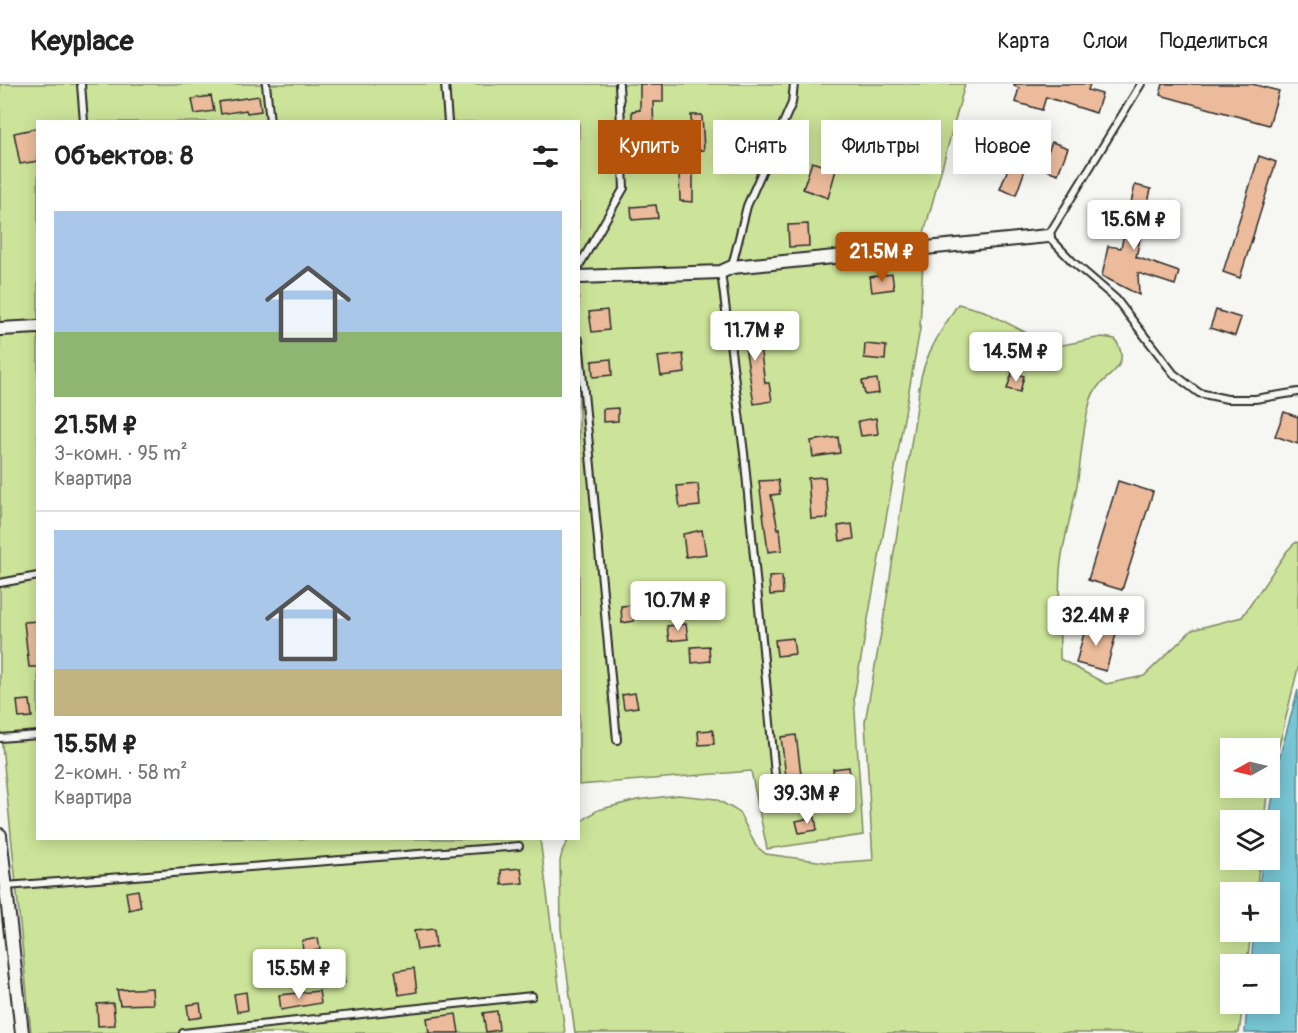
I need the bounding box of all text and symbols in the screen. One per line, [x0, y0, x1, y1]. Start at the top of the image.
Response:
text: Keyplace [30, 24, 134, 59]
text: Карта [997, 28, 1049, 55]
text: Слои [1082, 28, 1127, 55]
text: Поделиться [1160, 28, 1268, 55]
chip: Купить [598, 120, 701, 174]
chip: Снять [713, 120, 809, 174]
chip: Фильтры [821, 120, 941, 174]
chip: Новое [953, 120, 1051, 174]
text: Объектов: 8 [54, 140, 193, 172]
icon: filters [529, 140, 562, 173]
pin: 15.6M ₽ [1079, 200, 1189, 251]
text: 15.6M ₽ [1101, 207, 1167, 232]
pin: 21.5M ₽ [827, 232, 937, 283]
text: 21.5M ₽ [850, 239, 914, 264]
icon: home [254, 250, 362, 358]
pin: 11.7M ₽ [700, 311, 810, 362]
text: 11.7M ₽ [724, 318, 786, 343]
pin: 14.5M ₽ [961, 332, 1071, 383]
text: 14.5M ₽ [983, 339, 1049, 364]
text: 21.5M ₽ [54, 409, 138, 441]
text: 3-комн. · 95 m² [54, 441, 188, 466]
text: Квартира [54, 466, 132, 491]
icon: home [254, 569, 362, 677]
pin: 10.7M ₽ [623, 581, 733, 632]
text: 10.7M ₽ [644, 588, 712, 613]
pin: 32.4M ₽ [1041, 596, 1151, 647]
text: 32.4M ₽ [1061, 603, 1131, 628]
text: 15.5M ₽ [54, 728, 138, 760]
north arrow [1220, 738, 1280, 798]
map controls [1220, 738, 1280, 1014]
text: 2-комн. · 58 m² [54, 760, 187, 785]
pin: 39.3M ₽ [752, 774, 862, 825]
text: 39.3M ₽ [773, 781, 841, 806]
text: Квартира [54, 785, 132, 810]
button: layers [1220, 810, 1280, 870]
button: + [1220, 882, 1280, 942]
pin: 15.5M ₽ [244, 949, 354, 1000]
button: − [1220, 954, 1280, 1014]
text: 15.5M ₽ [267, 956, 331, 981]

